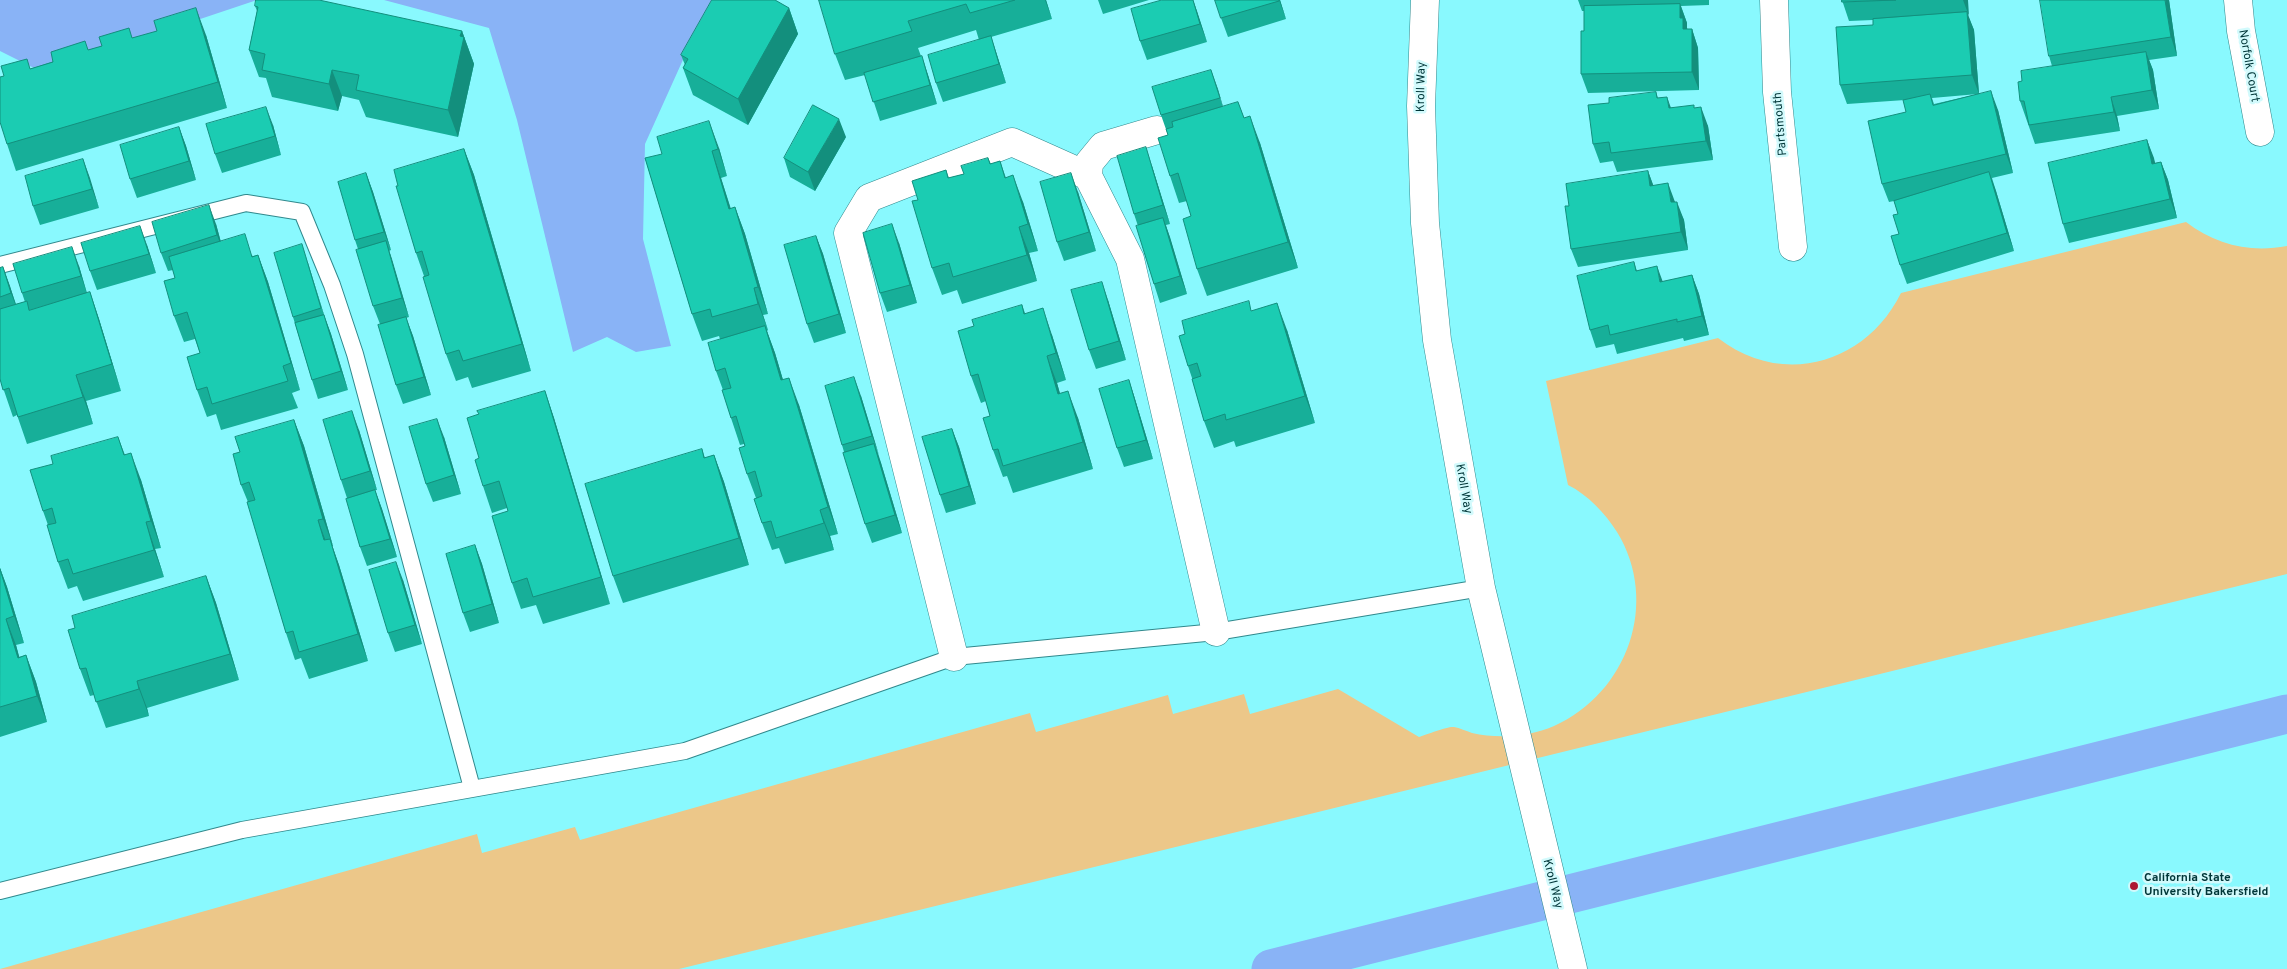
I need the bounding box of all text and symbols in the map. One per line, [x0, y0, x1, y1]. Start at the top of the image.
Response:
street label: Norfolk Court [2235, 29, 2261, 103]
street label: Kroll Way [1414, 62, 1430, 112]
street label: Partsmouth [1771, 92, 1791, 156]
street label: Kroll Way [1452, 463, 1474, 515]
street label: Kroll Way [1539, 858, 1565, 910]
place label: California State University Bakersfield [2144, 872, 2269, 900]
marker: California State University Bakersfield [2128, 880, 2140, 892]

